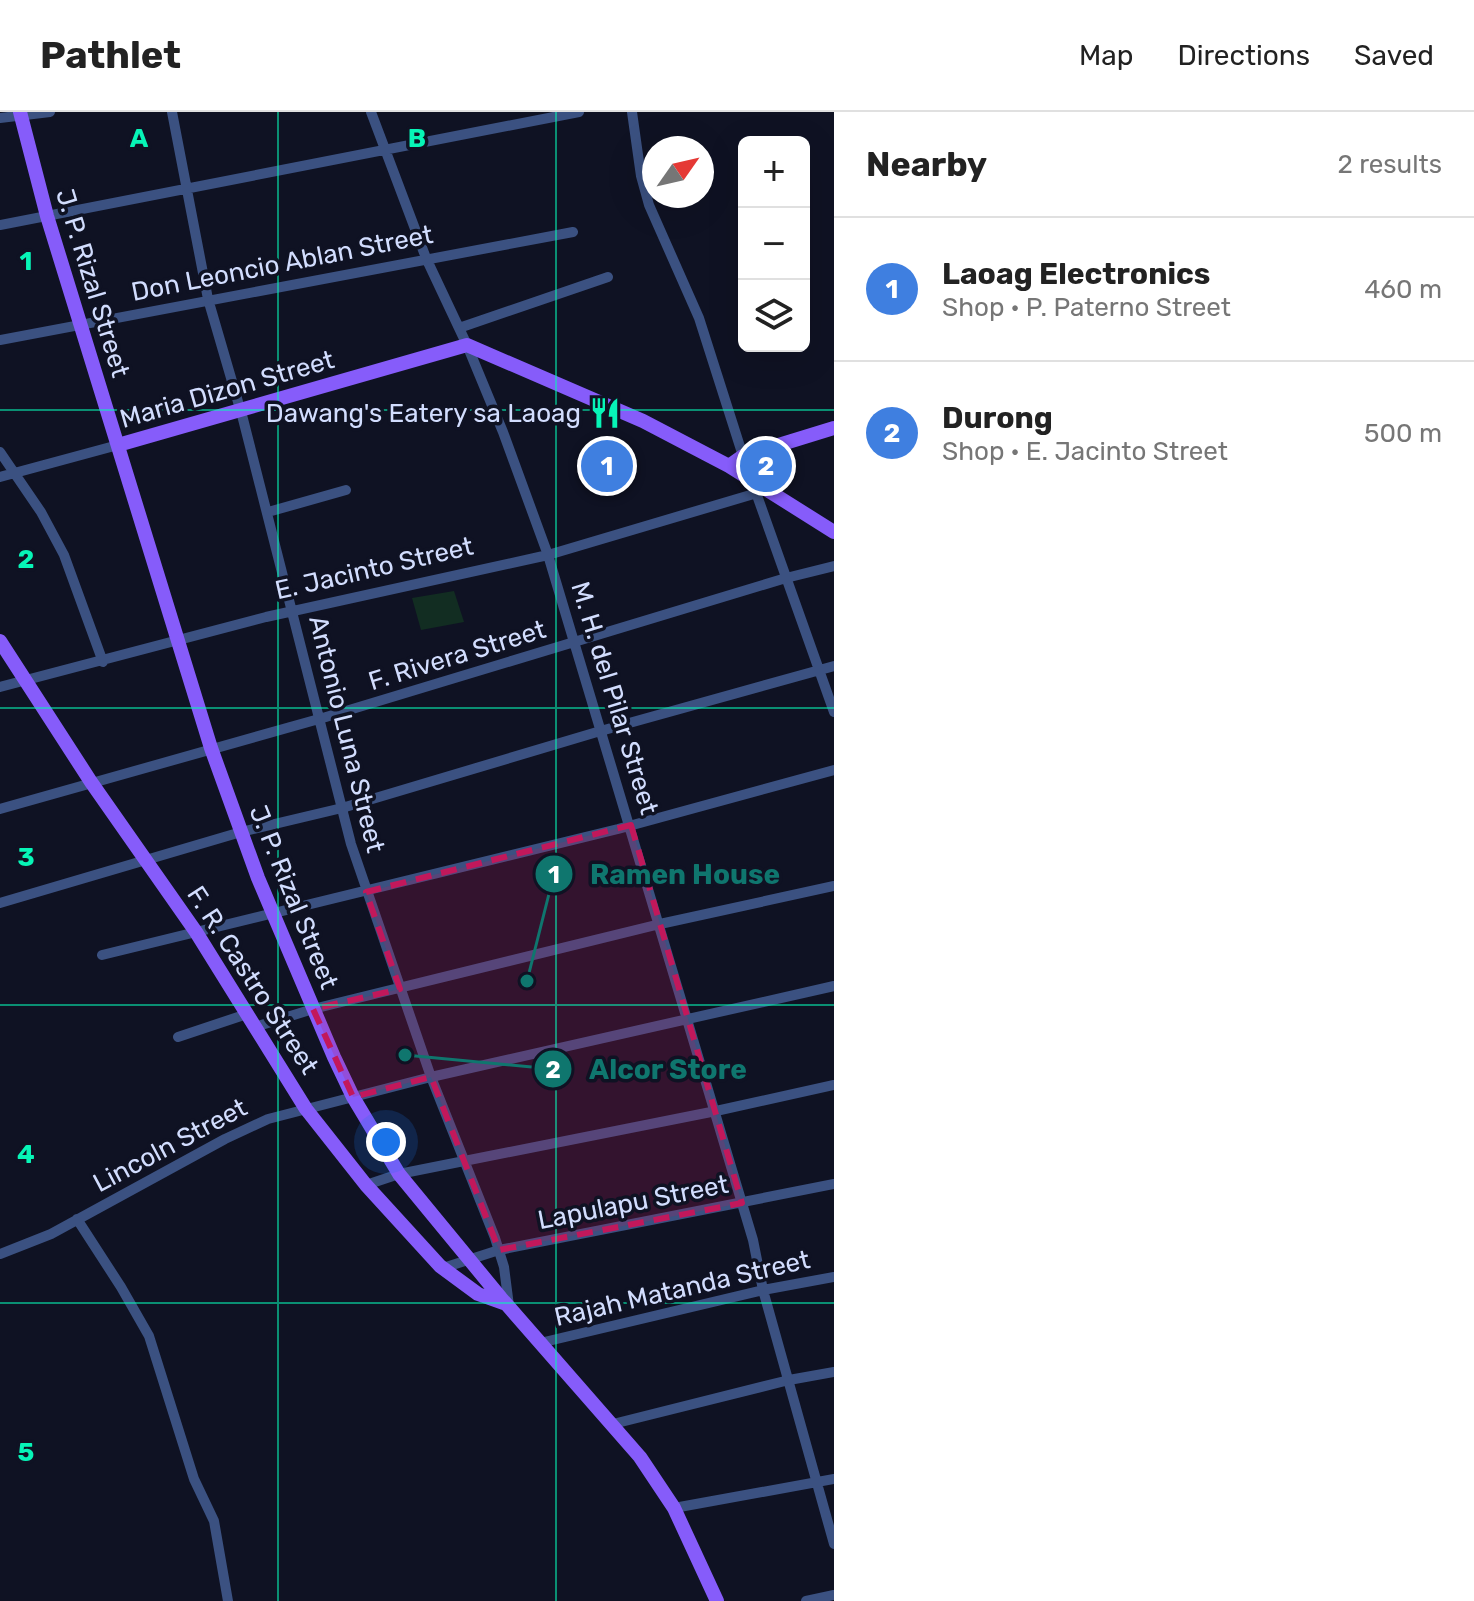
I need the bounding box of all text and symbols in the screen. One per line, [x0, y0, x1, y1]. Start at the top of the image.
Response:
text: Pathlet [40, 32, 181, 78]
text: Map [1079, 39, 1133, 72]
text: Directions [1177, 39, 1310, 72]
text: Saved [1354, 39, 1434, 72]
text: A [130, 123, 149, 154]
text: B [408, 123, 426, 154]
north arrow [642, 136, 714, 208]
map controls [738, 136, 810, 352]
button: + [738, 136, 810, 208]
text: Nearby [866, 144, 987, 185]
text: 2 results [1338, 149, 1442, 180]
street label: J. P. Rizal Street [49, 185, 136, 381]
button: − [738, 208, 810, 280]
street label: Don Leoncio Ablan Street [129, 219, 436, 308]
text: 1 [20, 246, 32, 277]
text: Laoag Electronics [942, 256, 1210, 292]
text: 1 [886, 274, 898, 305]
text: 460 m [1364, 274, 1442, 305]
button: layers [738, 280, 810, 352]
text: Shop · P. Paterno Street [942, 292, 1231, 323]
street label: Maria Dizon Street [116, 344, 338, 435]
restaurant icon: Dawang's Eatery sa Laoag [588, 396, 622, 430]
place label: Dawang's Eatery sa Laoag [266, 398, 581, 429]
text: Durong [942, 400, 1053, 436]
text: 2 [884, 418, 900, 449]
text: 500 m [1364, 418, 1442, 449]
pin: 1 [581, 436, 633, 496]
pin: 2 [740, 436, 792, 496]
text: Shop · E. Jacinto Street [942, 436, 1228, 467]
street label: E. Jacinto Street [272, 531, 476, 606]
text: 2 [18, 544, 34, 575]
street label: M. H. del Pilar Street [564, 578, 665, 818]
street label: Antonio Luna Street [302, 613, 391, 856]
street label: F. Rivera Street [365, 614, 550, 697]
street label: J. P. Rizal Street [243, 801, 345, 994]
text: 3 [17, 842, 35, 873]
callout: Ramen House [534, 848, 797, 900]
text: Ramen House [590, 858, 780, 891]
text: 1 [548, 861, 560, 889]
street label: F. R. Castro Street [180, 881, 325, 1080]
callout: Alcor Store [533, 1043, 763, 1095]
text: Alcor Store [589, 1053, 747, 1086]
text: 2 [545, 1056, 561, 1084]
street label: Lincoln Street [88, 1092, 252, 1199]
your location [366, 1122, 406, 1162]
text: 4 [17, 1139, 35, 1170]
street label: Lapulapu Street [535, 1169, 731, 1236]
street label: Rajah Matanda Street [551, 1244, 813, 1333]
text: 5 [18, 1437, 34, 1468]

